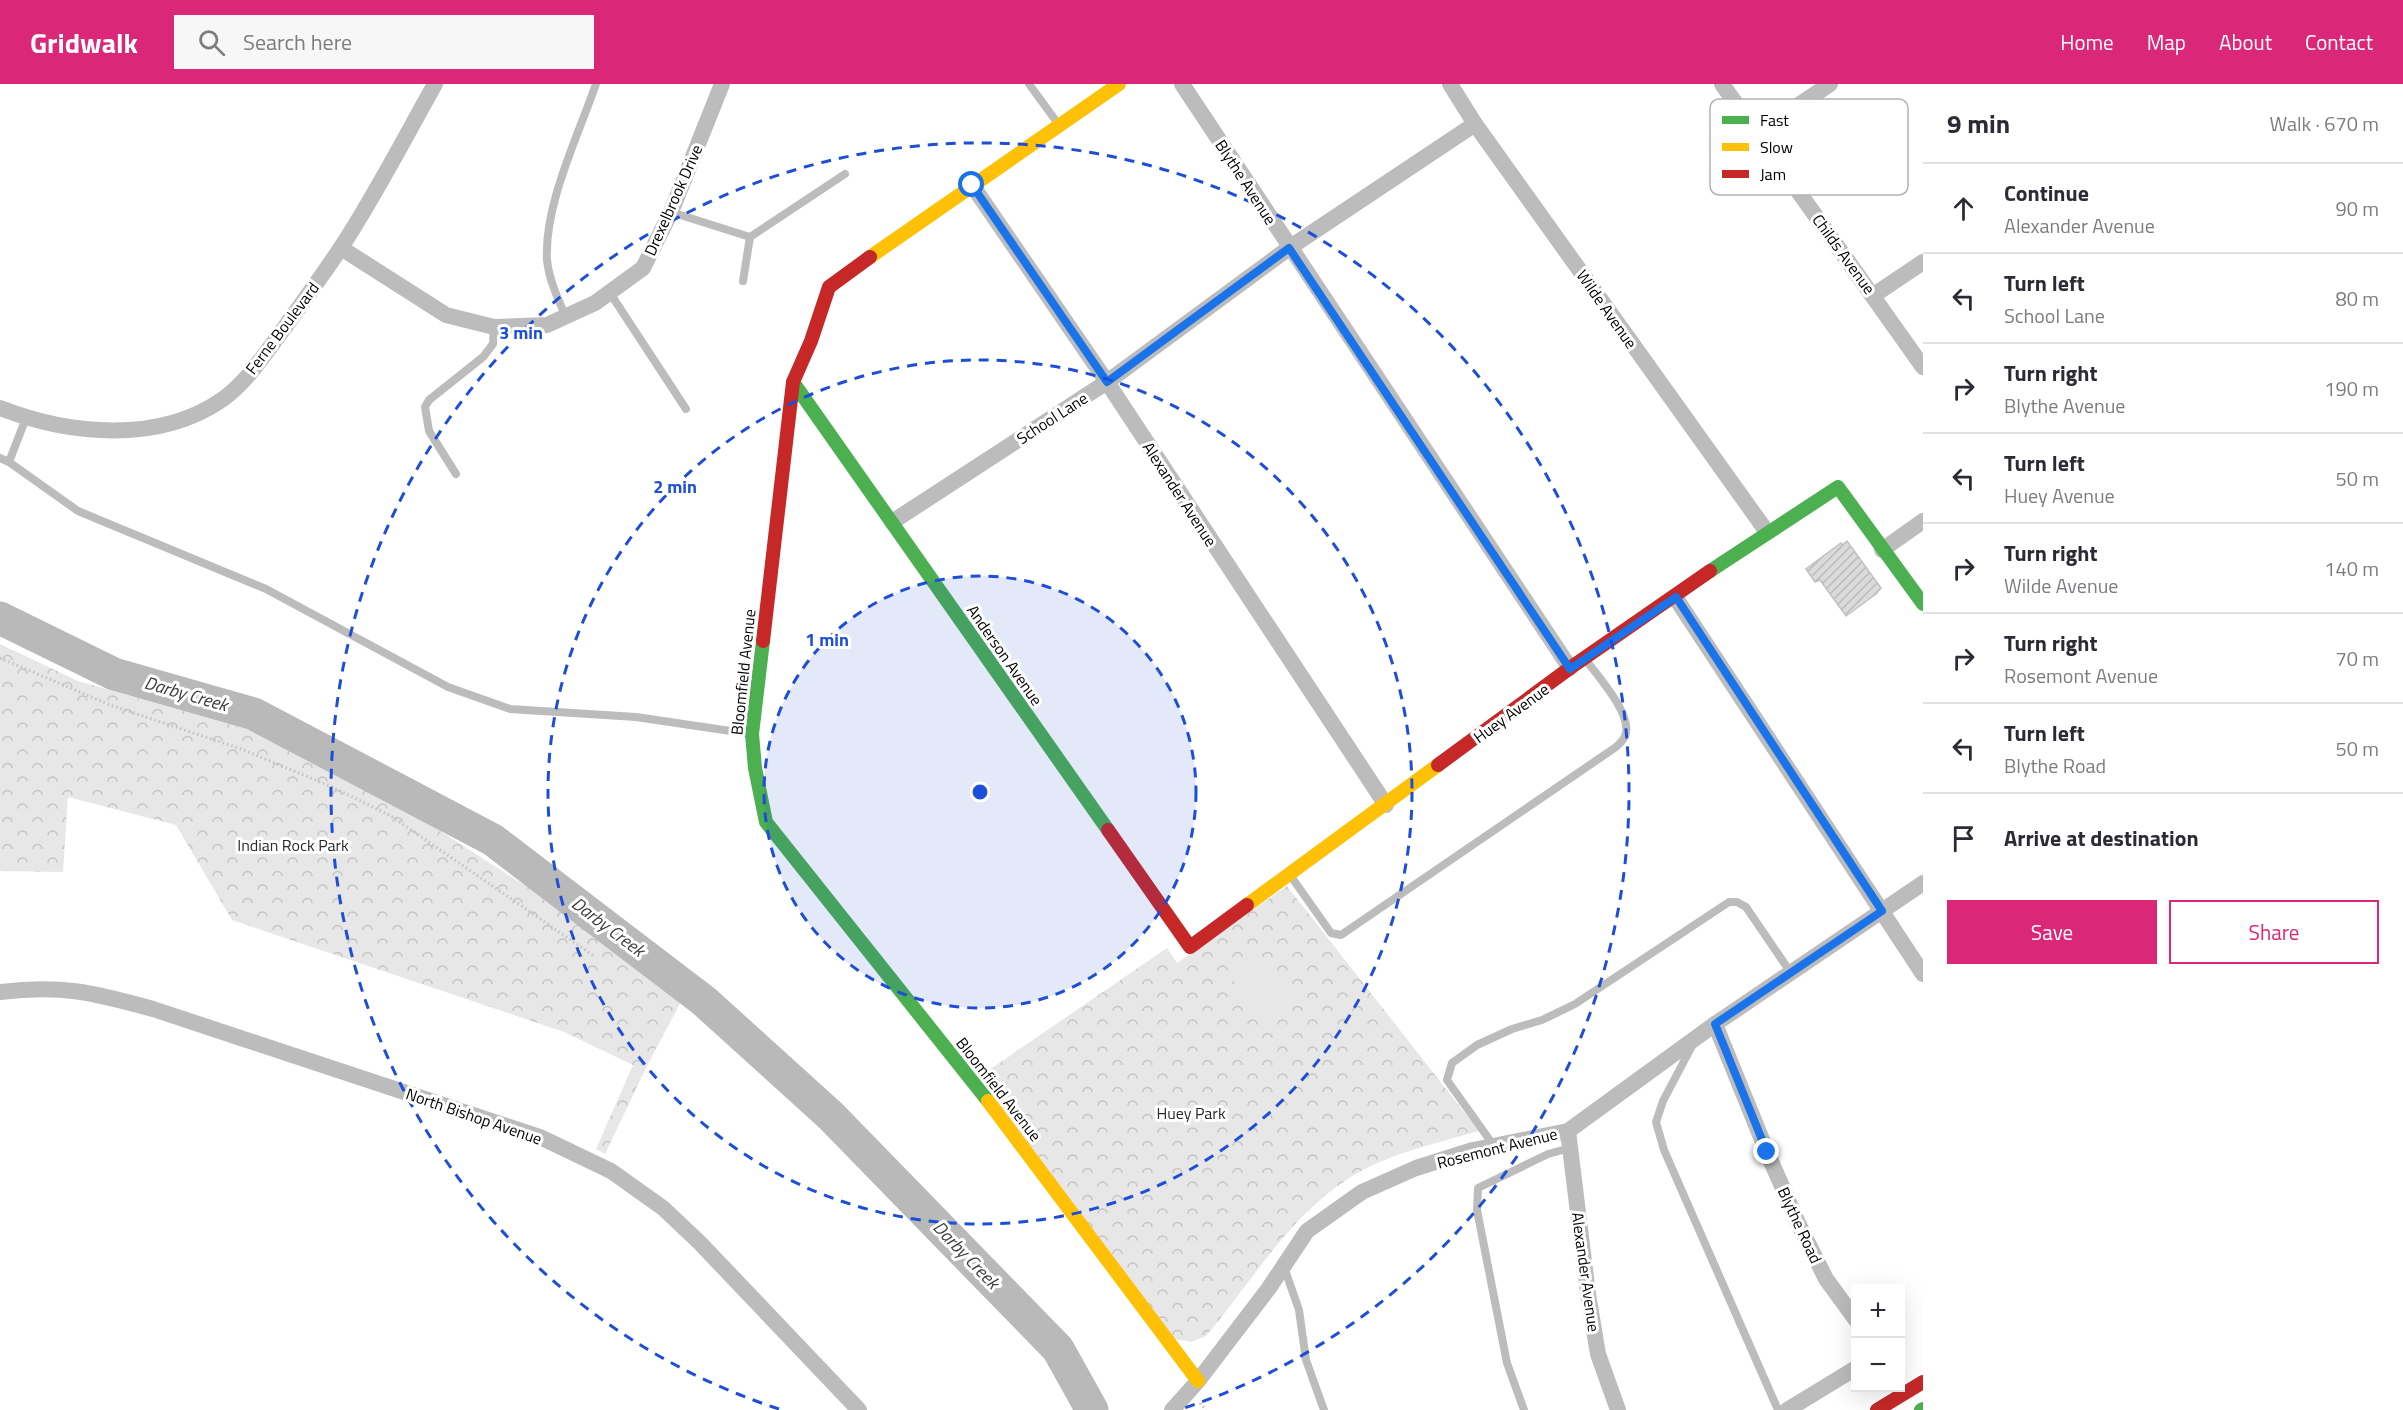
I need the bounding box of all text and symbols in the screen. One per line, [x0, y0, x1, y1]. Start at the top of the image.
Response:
search box [174, 15, 594, 69]
text: Gridwalk [30, 21, 138, 64]
text: Search here [243, 25, 352, 59]
icon: search [195, 26, 228, 59]
text: Home [2060, 26, 2114, 58]
text: Map [2147, 26, 2186, 58]
text: About [2219, 26, 2272, 58]
text: Contact [2305, 26, 2373, 58]
legend [1710, 99, 1908, 195]
text: 9 min [1947, 104, 2010, 143]
text: Fast [1760, 108, 1789, 132]
text: Walk · 670 m [2270, 108, 2379, 139]
street label: Blythe Avenue [1209, 135, 1283, 229]
text: Slow [1760, 135, 1793, 159]
street label: Drexelbrook Drive [638, 141, 708, 259]
text: Jam [1760, 162, 1786, 186]
route start [958, 171, 984, 197]
text: Continue [2004, 176, 2089, 210]
icon: ahead [1947, 192, 1980, 225]
text: 90 m [2335, 193, 2379, 224]
street label: Childs Avenue [1807, 209, 1881, 299]
text: Alexander Avenue [2004, 210, 2155, 241]
street label: Wilde Avenue [1571, 265, 1643, 353]
text: Turn left [2004, 266, 2085, 300]
street label: Ferne Boulevard [239, 277, 325, 379]
icon: left [1947, 282, 1980, 315]
text: 80 m [2335, 283, 2379, 314]
text: School Lane [2004, 300, 2105, 331]
text: 3 min [499, 319, 543, 346]
text: Turn right [2004, 356, 2098, 390]
icon: right [1947, 372, 1980, 405]
text: 190 m [2324, 373, 2379, 404]
street label: School Lane [1012, 386, 1092, 450]
text: Blythe Avenue [2004, 390, 2125, 421]
street label: Alexander Avenue [1137, 437, 1223, 551]
text: Turn left [2004, 446, 2085, 480]
icon: left [1947, 462, 1980, 495]
text: 50 m [2335, 463, 2379, 494]
text: 2 min [653, 473, 697, 500]
text: Huey Avenue [2004, 480, 2115, 511]
text: Turn right [2004, 536, 2098, 570]
icon: right [1947, 552, 1980, 585]
text: 140 m [2324, 553, 2379, 584]
text: Wilde Avenue [2004, 570, 2118, 601]
street label: Anderson Avenue [961, 600, 1049, 710]
street label: Bloomfield Avenue [724, 608, 762, 736]
text: 1 min [805, 626, 849, 653]
text: Turn right [2004, 626, 2098, 660]
icon: right [1947, 642, 1980, 675]
text: 70 m [2335, 643, 2379, 674]
text: Rosemont Avenue [2004, 660, 2158, 691]
water label: Darby Creek [141, 669, 233, 719]
street label: Huey Avenue [1468, 677, 1554, 749]
text: Turn left [2004, 716, 2085, 750]
icon: left [1947, 732, 1980, 765]
text: 50 m [2335, 733, 2379, 764]
text: Blythe Road [2004, 750, 2106, 781]
centre of rings [970, 782, 990, 802]
text: Arrive at destination [2004, 821, 2199, 855]
icon: arrive [1947, 822, 1980, 855]
park label: Indian Rock Park [237, 833, 349, 857]
water label: Darby Creek [566, 890, 652, 964]
button: Save [1947, 900, 2157, 964]
button: Share [2169, 900, 2379, 964]
street label: Bloomfield Avenue [951, 1032, 1047, 1146]
street label: North Bishop Avenue [403, 1081, 545, 1151]
park label: Huey Park [1156, 1101, 1226, 1125]
street label: Rosemont Avenue [1434, 1121, 1560, 1175]
route end [1753, 1138, 1779, 1164]
street label: Blythe Road [1772, 1183, 1828, 1267]
street label: Alexander Avenue [1566, 1211, 1606, 1333]
water label: Darby Creek [927, 1214, 1007, 1296]
map controls [1851, 1284, 1905, 1392]
button: + [1851, 1284, 1905, 1338]
button: − [1851, 1338, 1905, 1392]

